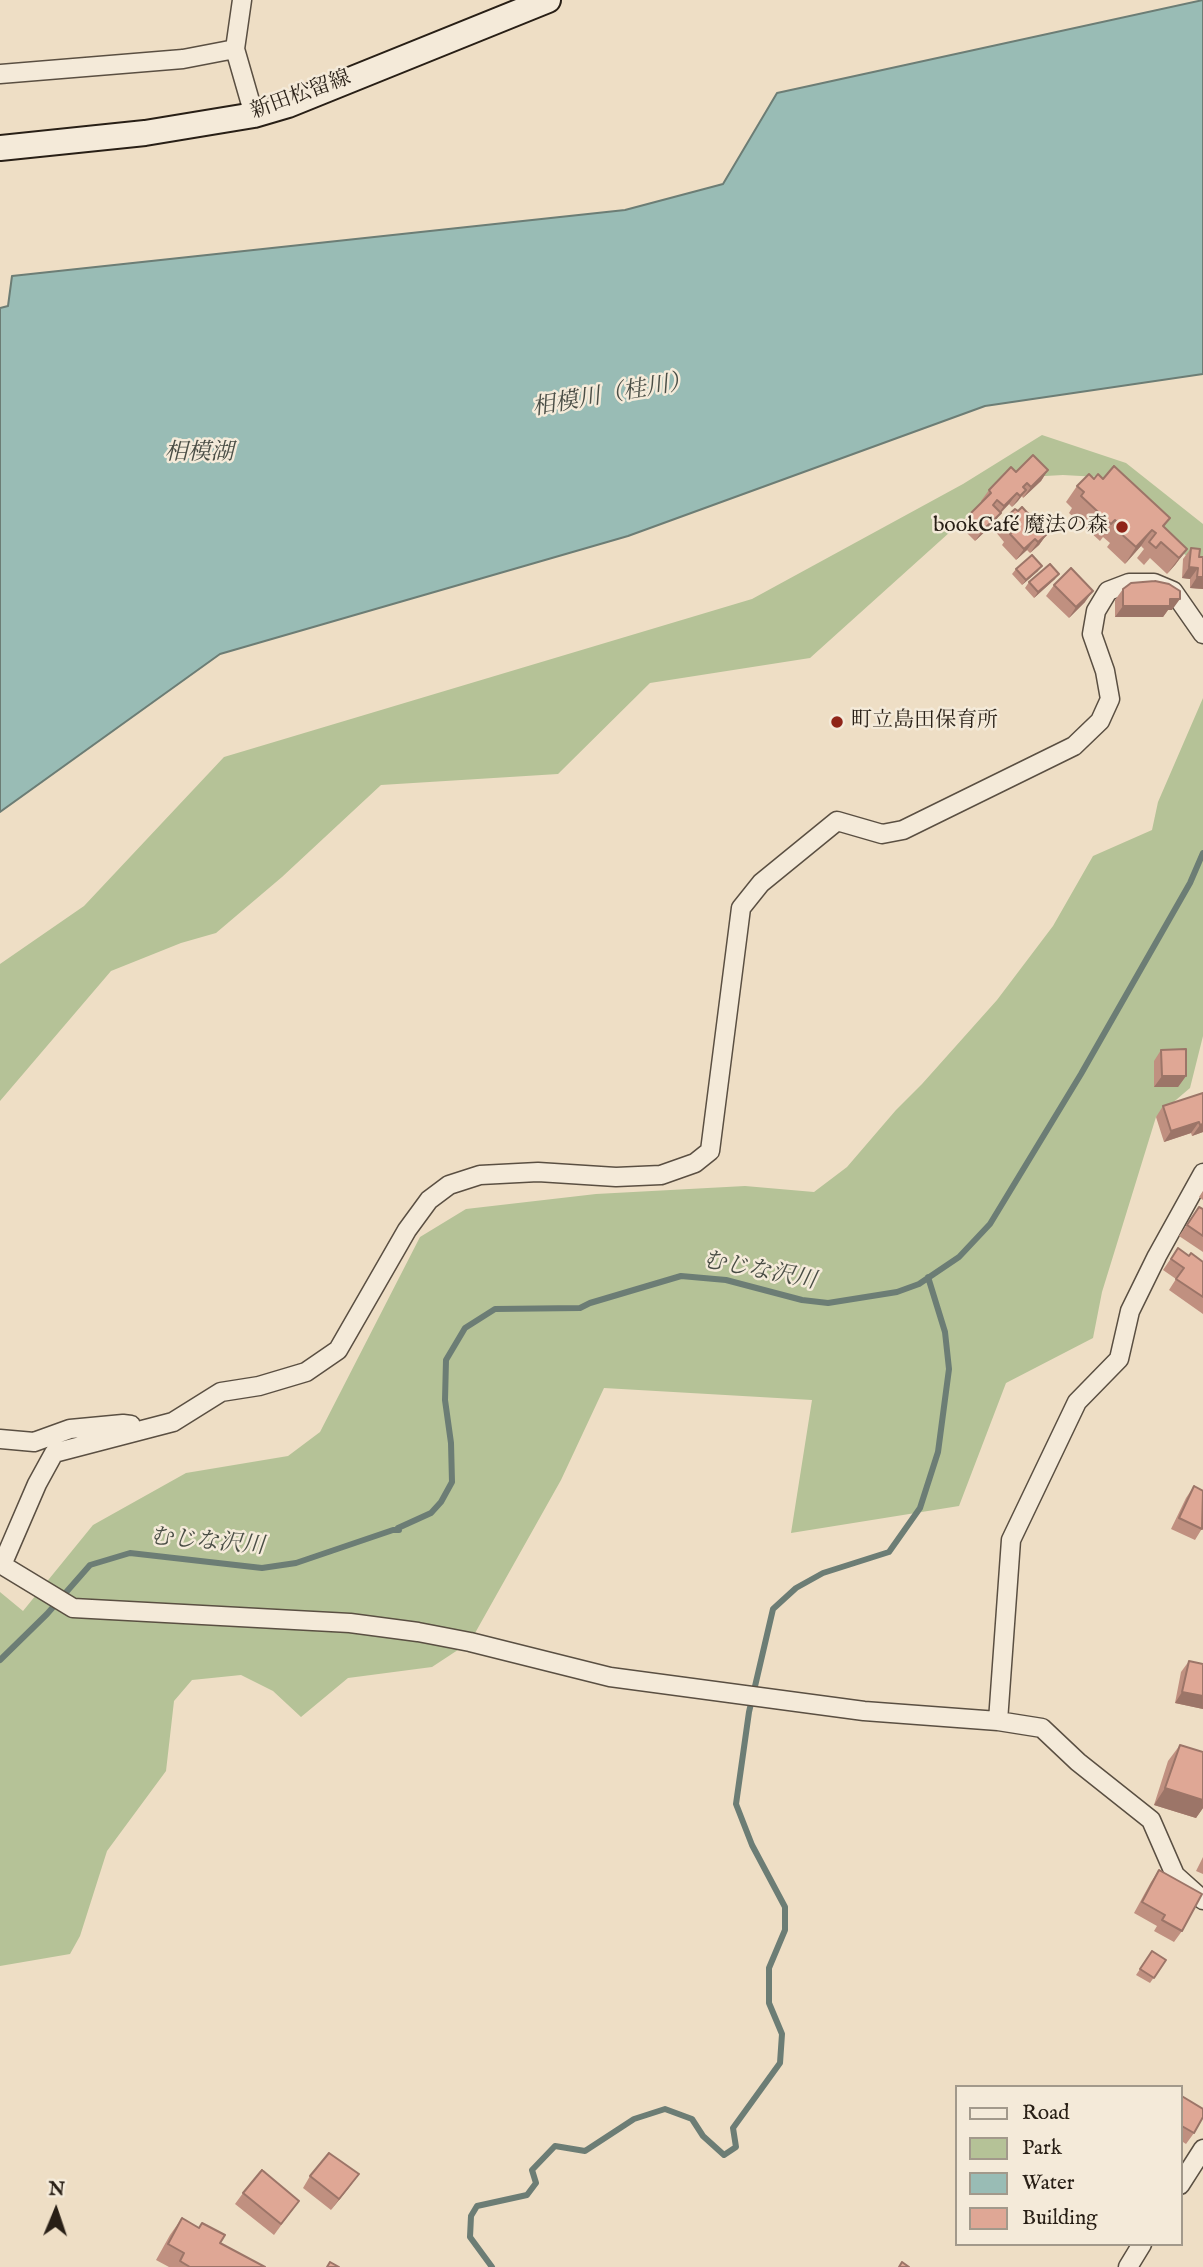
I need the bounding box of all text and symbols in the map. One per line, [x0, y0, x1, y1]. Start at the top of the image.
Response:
street label: 新田松留線 [247, 66, 355, 126]
water label: 相模川（桂川） [530, 368, 694, 424]
water label: 相模湖 [165, 440, 233, 468]
place label: bookCafé 魔法の森 [933, 514, 1108, 540]
marker: bookCafé 魔法の森 [1114, 519, 1130, 535]
place label: 町立島田保育所 [851, 709, 998, 735]
marker: 町立島田保育所 [829, 714, 845, 730]
water label: むじな沢川 [700, 1247, 818, 1297]
water label: むじな沢川 [149, 1524, 265, 1562]
legend [954, 2085, 1182, 2246]
text: Road [1022, 2100, 1069, 2127]
text: Park [1022, 2135, 1062, 2162]
text: Water [1022, 2170, 1074, 2197]
north arrow [21, 2176, 91, 2246]
text: N [48, 2178, 65, 2202]
text: Building [1022, 2205, 1097, 2232]

